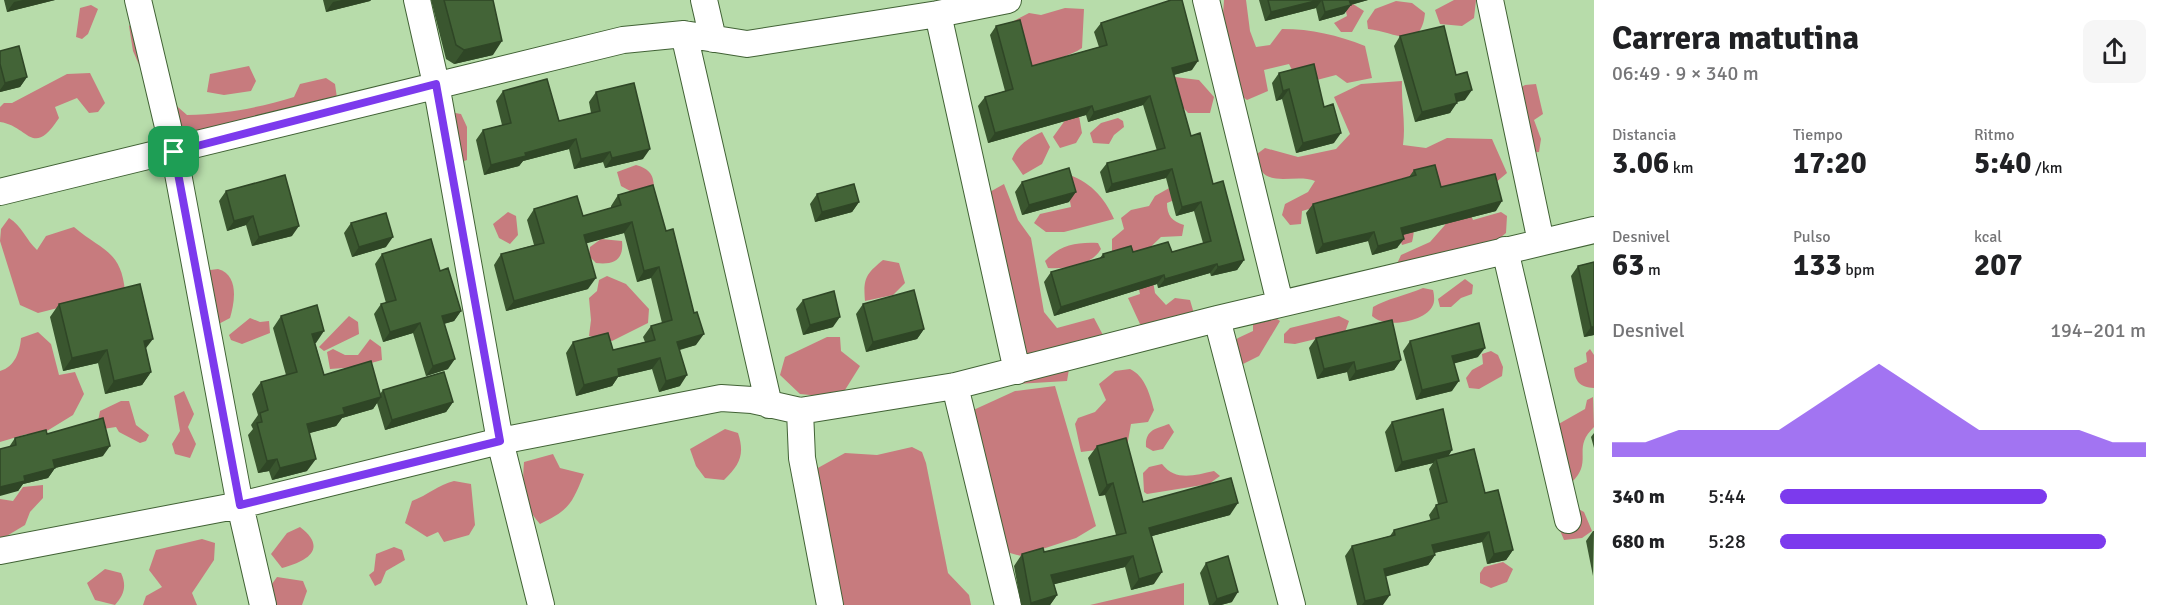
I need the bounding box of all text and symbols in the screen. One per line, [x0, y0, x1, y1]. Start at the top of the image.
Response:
text: Carrera matutina [1612, 18, 1859, 59]
button: share [2083, 20, 2146, 83]
text: 06:49 · 9 × 340 m [1612, 61, 1759, 86]
text: Distancia [1612, 125, 1676, 145]
text: Tiempo [1793, 125, 1843, 145]
text: Ritmo [1974, 125, 2015, 145]
pin [148, 126, 199, 177]
icon: arrive [157, 135, 190, 168]
text: 3.06 [1612, 145, 1669, 182]
text: 17:20 [1793, 145, 1867, 182]
text: 5:40 [1974, 145, 2031, 182]
text: km [1669, 158, 1694, 178]
text: /km [2031, 158, 2063, 178]
text: Desnivel [1612, 227, 1670, 247]
text: Pulso [1793, 227, 1831, 247]
text: kcal [1974, 227, 2002, 247]
text: 63 [1612, 247, 1644, 284]
text: 133 [1793, 247, 1842, 284]
text: 207 [1974, 247, 2023, 284]
text: m [1644, 260, 1661, 280]
text: bpm [1842, 260, 1875, 280]
text: Desnivel [1612, 318, 1685, 343]
text: 194–201 m [2050, 318, 2146, 343]
text: 340 m [1612, 484, 1665, 509]
text: 5:44 [1708, 484, 1746, 509]
text: 680 m [1612, 529, 1665, 554]
text: 5:28 [1708, 529, 1746, 554]

